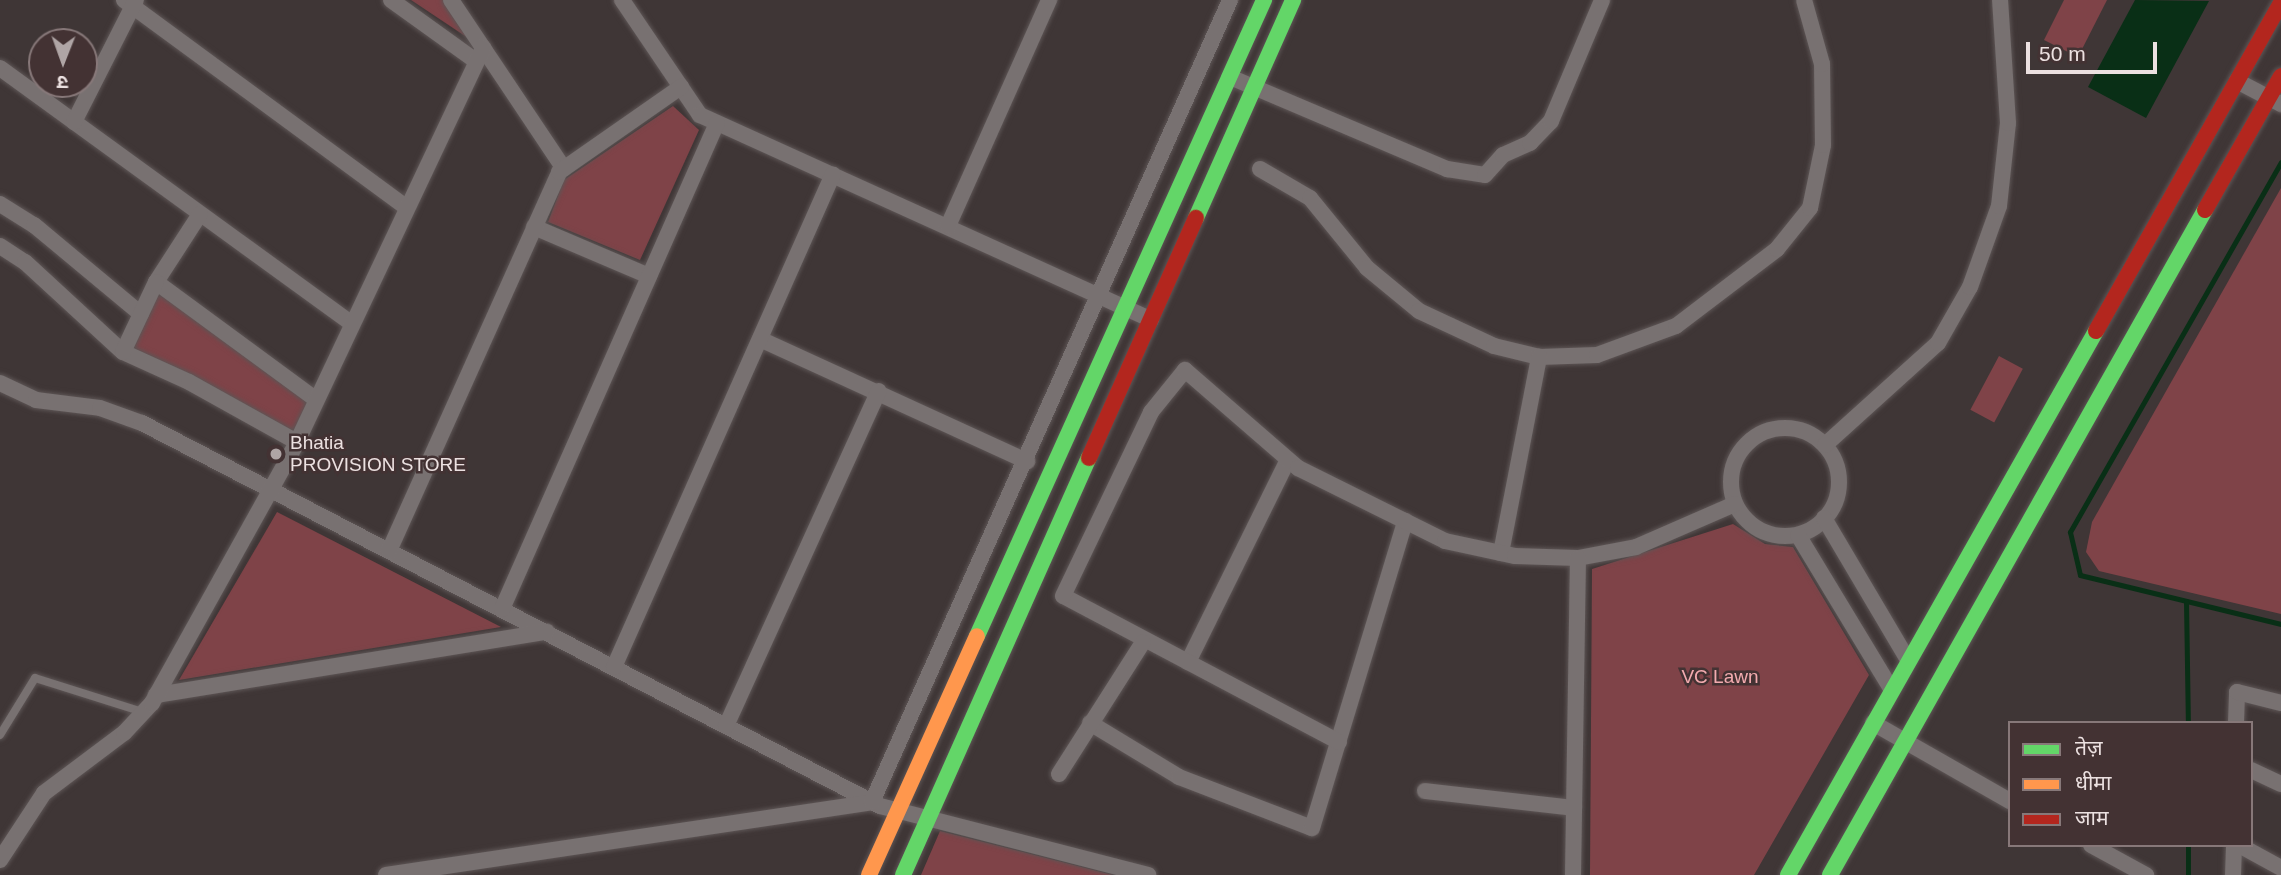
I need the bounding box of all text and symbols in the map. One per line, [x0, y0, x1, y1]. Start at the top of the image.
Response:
north arrow [28, 28, 98, 98]
scale bar [2029, 28, 2160, 72]
text: 50 m [2039, 42, 2086, 65]
text: उ [57, 72, 68, 93]
place label: Bhatia PROVISION STORE [290, 432, 466, 476]
marker: Bhatia PROVISION STORE [268, 446, 284, 462]
park label: VC Lawn [1681, 666, 1759, 688]
legend [2008, 721, 2253, 847]
text: तेज़ [2075, 736, 2103, 759]
text: धीमा [2075, 771, 2111, 794]
text: जाम [2075, 806, 2109, 829]

